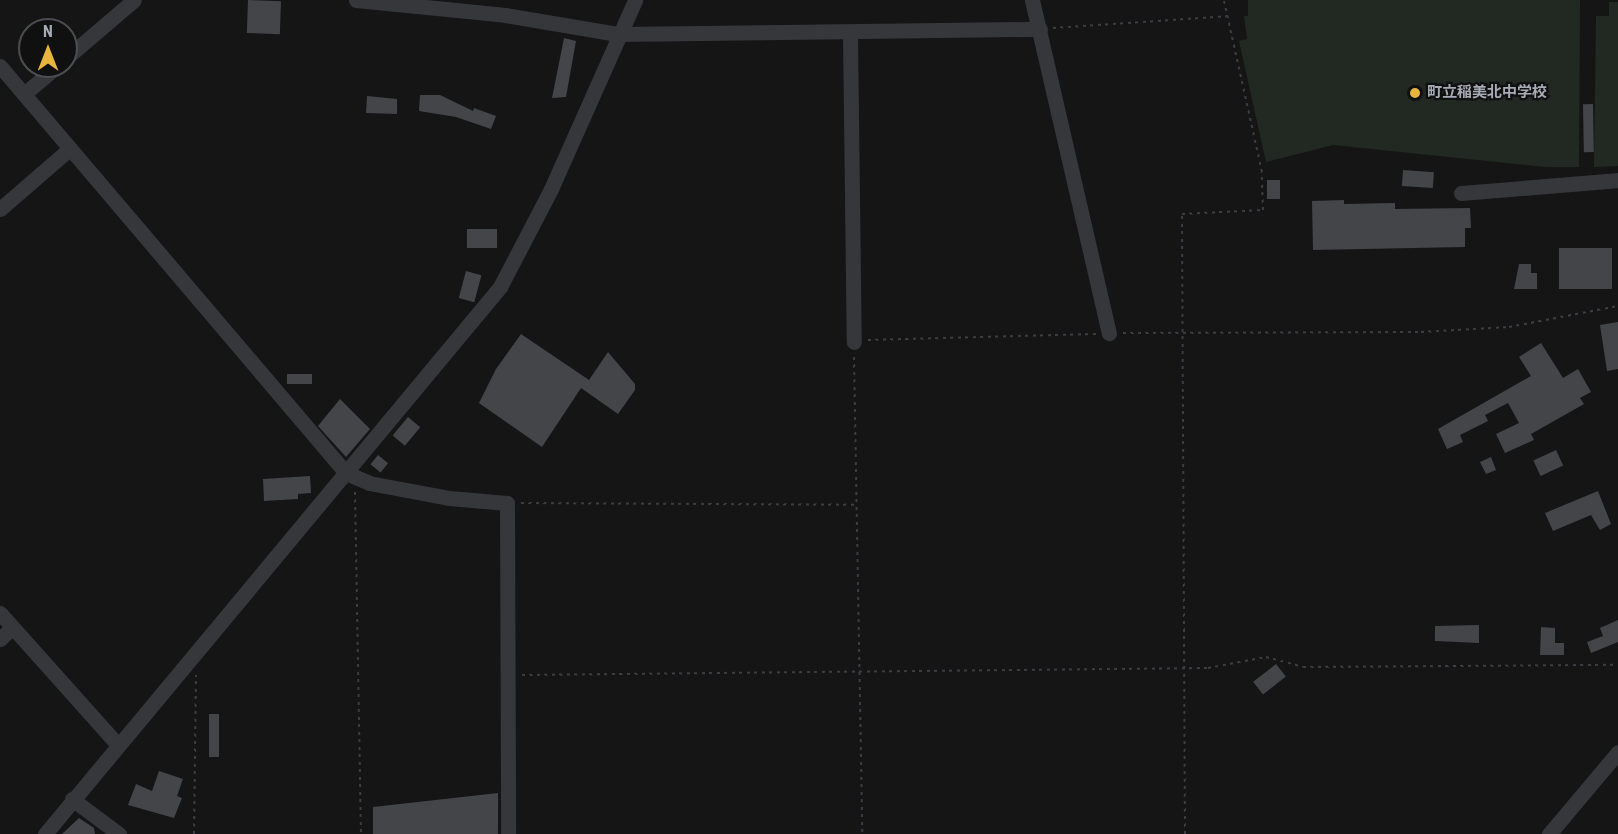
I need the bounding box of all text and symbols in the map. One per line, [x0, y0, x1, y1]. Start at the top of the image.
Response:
north arrow [18, 18, 78, 78]
text: N [43, 22, 53, 41]
place label: 町立稲美北中学校 [1427, 84, 1547, 102]
marker: 町立稲美北中学校 [1408, 86, 1422, 100]

